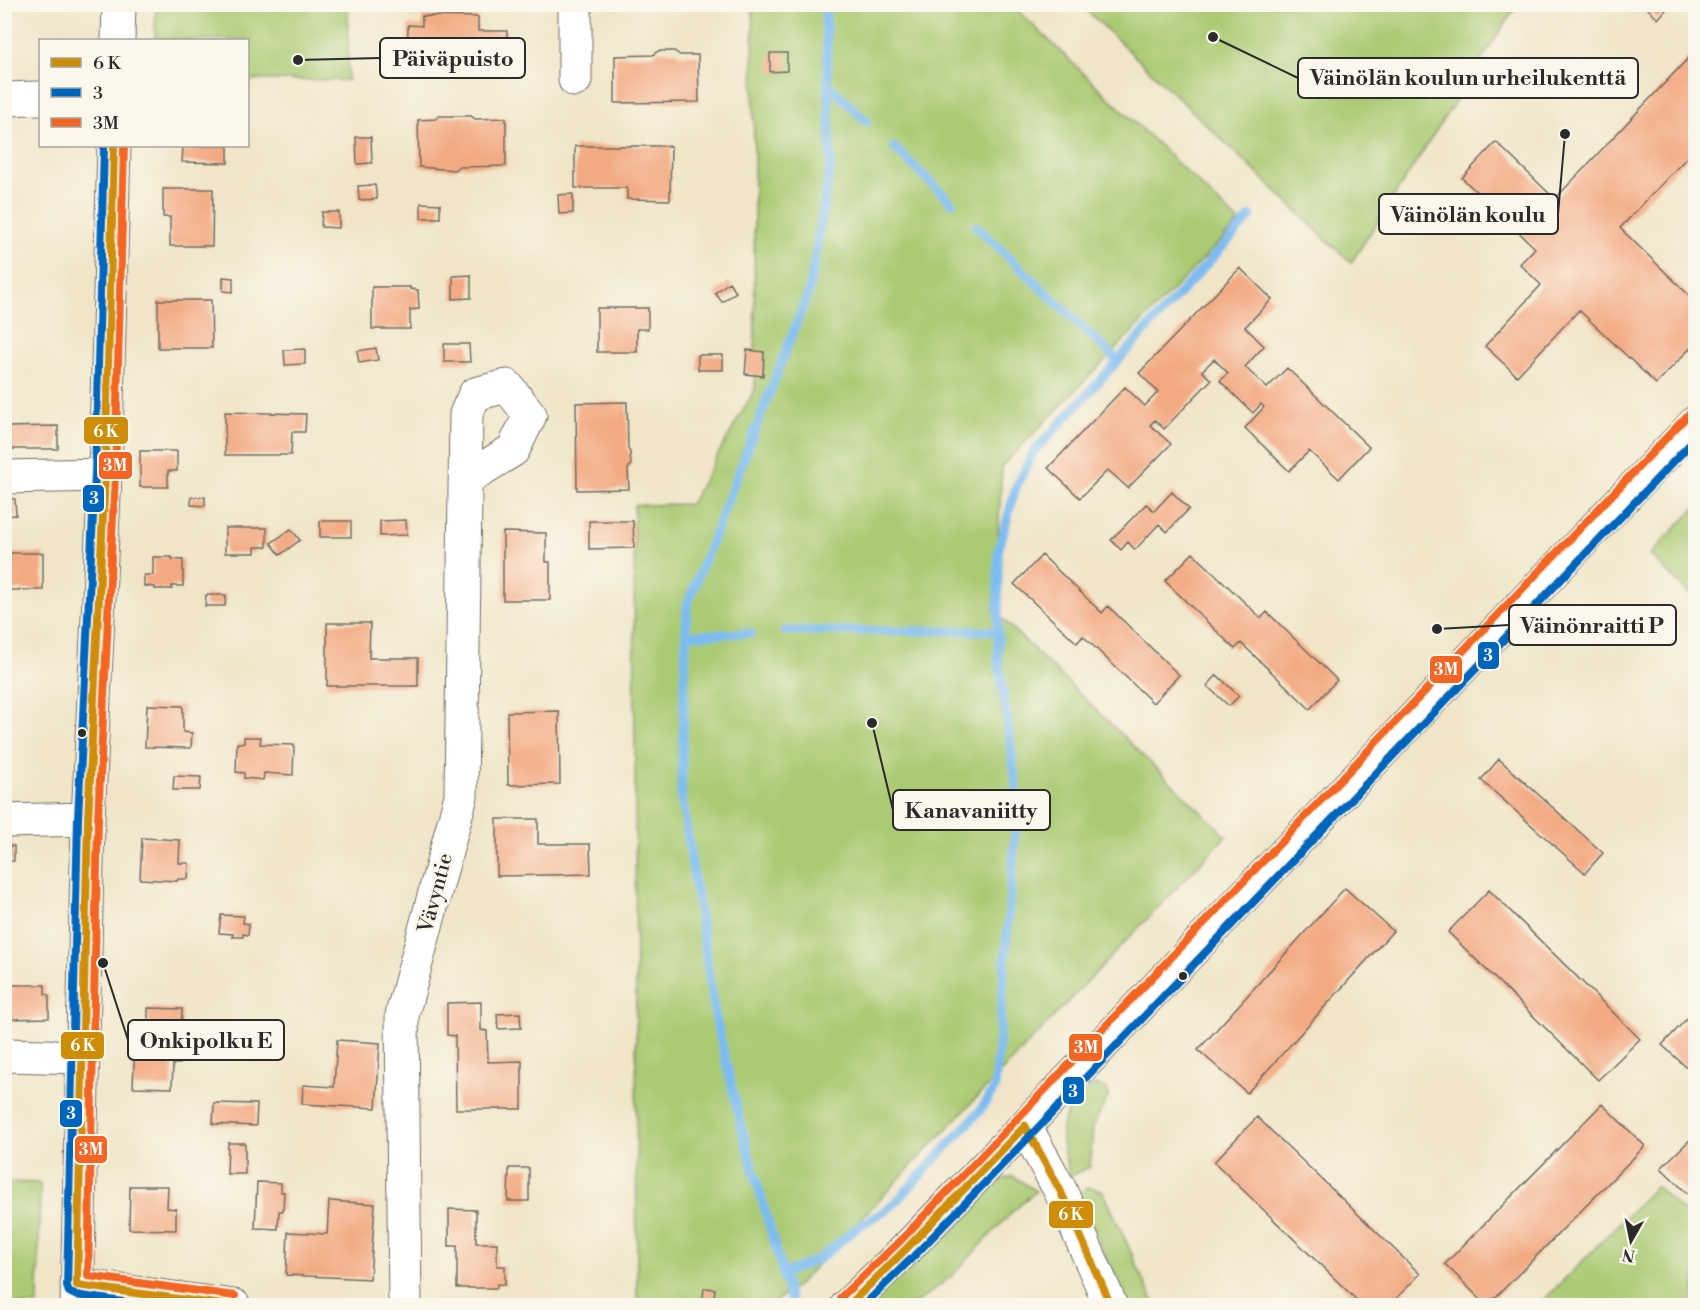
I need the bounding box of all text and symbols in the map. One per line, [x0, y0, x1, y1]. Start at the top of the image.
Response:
callout: Päiväpuisto [380, 38, 525, 78]
legend [39, 39, 249, 147]
text: Päiväpuisto [392, 46, 514, 73]
text: 6 K [93, 52, 123, 75]
callout: Väinölän koulun urheilukenttä [1298, 58, 1638, 98]
text: Väinölän koulun urheilukenttä [1309, 65, 1627, 92]
text: 3 [93, 82, 103, 105]
text: 3M [93, 112, 119, 135]
callout: Väinölän koulu [1379, 194, 1558, 234]
text: Väinölän koulu [1389, 202, 1546, 229]
line badge: 6 K [83, 416, 129, 445]
text: 6 K [93, 422, 120, 442]
line badge: 3M [98, 451, 133, 480]
text: 3M [103, 456, 127, 476]
line badge: 3 [82, 484, 105, 513]
text: 3 [89, 489, 99, 509]
callout: Väinönraitti P [1509, 605, 1676, 645]
text: Väinönraitti P [1519, 613, 1664, 640]
line badge: 3 [1477, 641, 1500, 670]
text: 3 [1483, 646, 1493, 666]
line badge: 3M [1429, 655, 1463, 684]
text: 3M [1434, 660, 1458, 680]
unlabelled marker [76, 727, 88, 739]
callout: Kanavaniitty [893, 790, 1050, 830]
text: Kanavaniitty [905, 798, 1038, 825]
street label: Vävyntie [413, 850, 459, 937]
unlabelled marker [1177, 970, 1189, 982]
callout: Onkipolku E [128, 1020, 284, 1060]
text: Onkipolku E [140, 1028, 272, 1055]
line badge: 6 K [60, 1031, 105, 1060]
line badge: 3M [1068, 1033, 1103, 1062]
text: 6 K [70, 1036, 97, 1056]
text: 3M [1074, 1038, 1098, 1058]
line badge: 3 [1062, 1076, 1085, 1105]
text: 3 [1068, 1082, 1078, 1102]
line badge: 3 [59, 1099, 83, 1128]
text: 3 [66, 1104, 76, 1124]
line badge: 3M [74, 1135, 108, 1164]
text: 3M [79, 1140, 103, 1160]
line badge: 6 K [1048, 1200, 1094, 1229]
text: 6 K [1058, 1205, 1085, 1225]
north arrow [1601, 1211, 1661, 1271]
text: N [1621, 1244, 1637, 1266]

